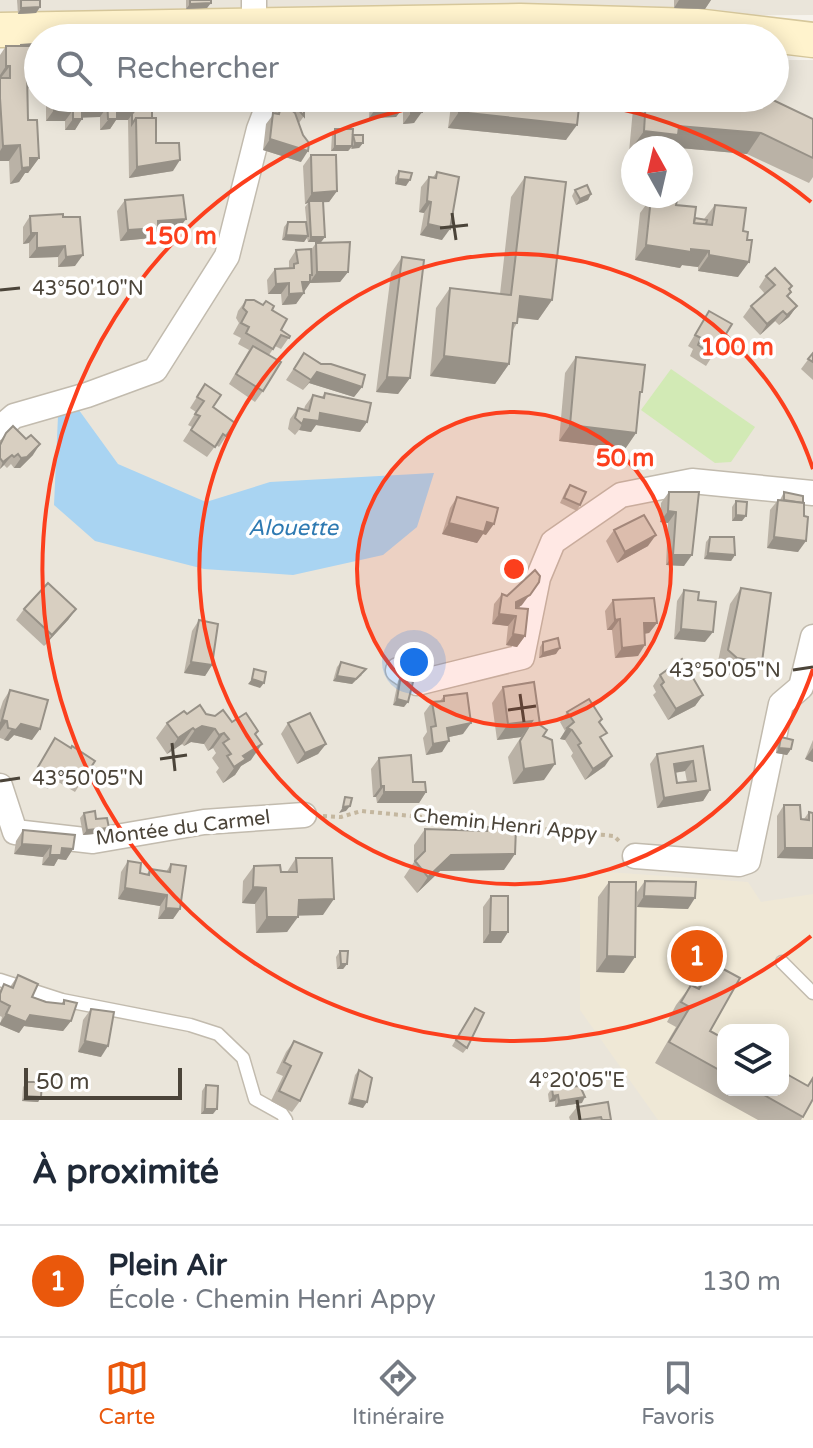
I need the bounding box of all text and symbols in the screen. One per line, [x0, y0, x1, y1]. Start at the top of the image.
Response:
search box [24, 24, 789, 112]
icon: search [52, 46, 96, 90]
text: Rechercher [116, 50, 279, 87]
north arrow [621, 136, 693, 208]
text: 150 m [143, 222, 217, 251]
text: 43°50'10"N [32, 277, 144, 301]
text: 100 m [700, 333, 774, 362]
text: 50 m [596, 444, 654, 473]
water label: Alouette [248, 515, 340, 541]
centre of rings [500, 555, 528, 583]
your location [394, 642, 434, 682]
text: 43°50'05"N [669, 659, 781, 683]
text: 43°50'05"N [32, 767, 144, 791]
street label: Chemin Henri Appy [412, 803, 598, 847]
street label: Montée du Carmel [94, 805, 272, 851]
pin: 1 [671, 926, 723, 986]
map controls [717, 1024, 789, 1096]
button: layers [717, 1024, 789, 1096]
scale bar [24, 1064, 182, 1100]
text: 50 m [36, 1069, 90, 1095]
text: 4°20'05"E [529, 1069, 625, 1093]
text: À proximité [32, 1152, 219, 1193]
text: Plein Air [108, 1247, 227, 1284]
text: 1 [50, 1266, 66, 1297]
text: 130 m [701, 1266, 781, 1297]
text: École · Chemin Henri Appy [108, 1284, 436, 1315]
tab: Carte [98, 1356, 155, 1430]
tab: Itinéraire [352, 1356, 445, 1430]
tab: Favoris [641, 1356, 715, 1430]

